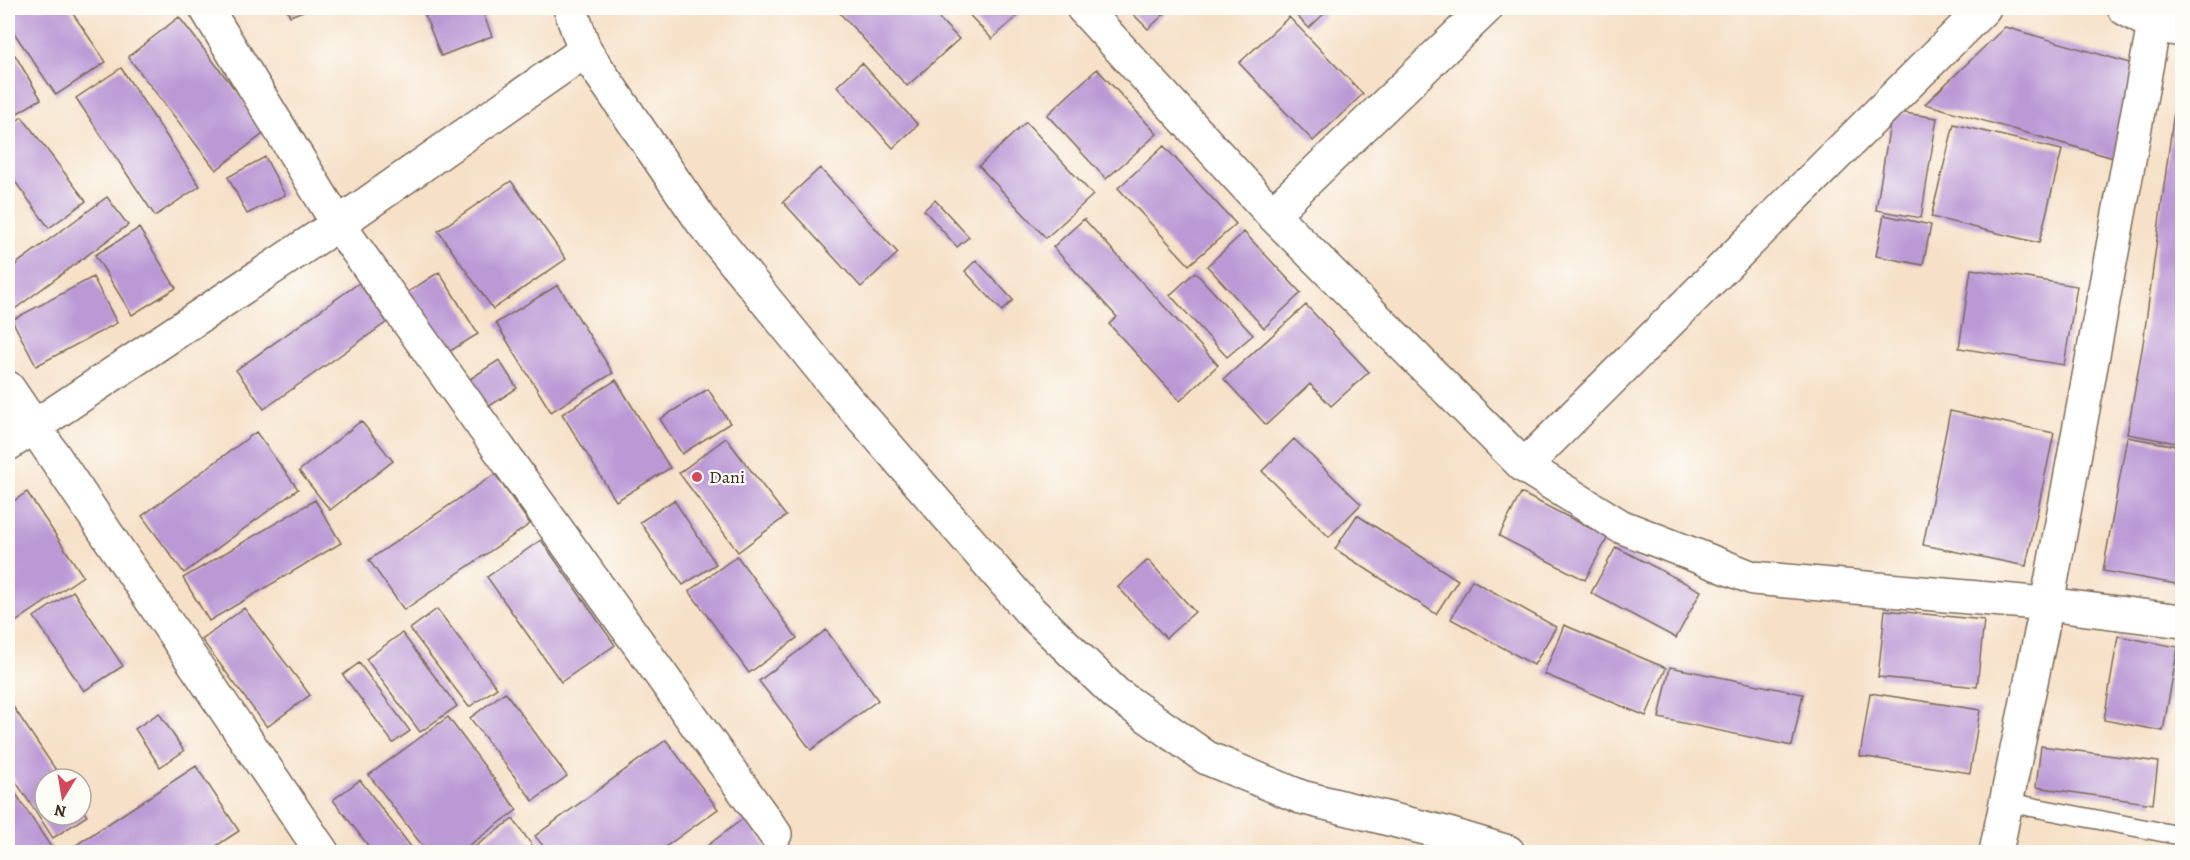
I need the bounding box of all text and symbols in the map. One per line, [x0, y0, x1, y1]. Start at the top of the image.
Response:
place label: Dani [709, 465, 745, 489]
marker: Dani [690, 470, 704, 484]
north arrow [33, 767, 93, 827]
text: N [52, 799, 68, 823]

